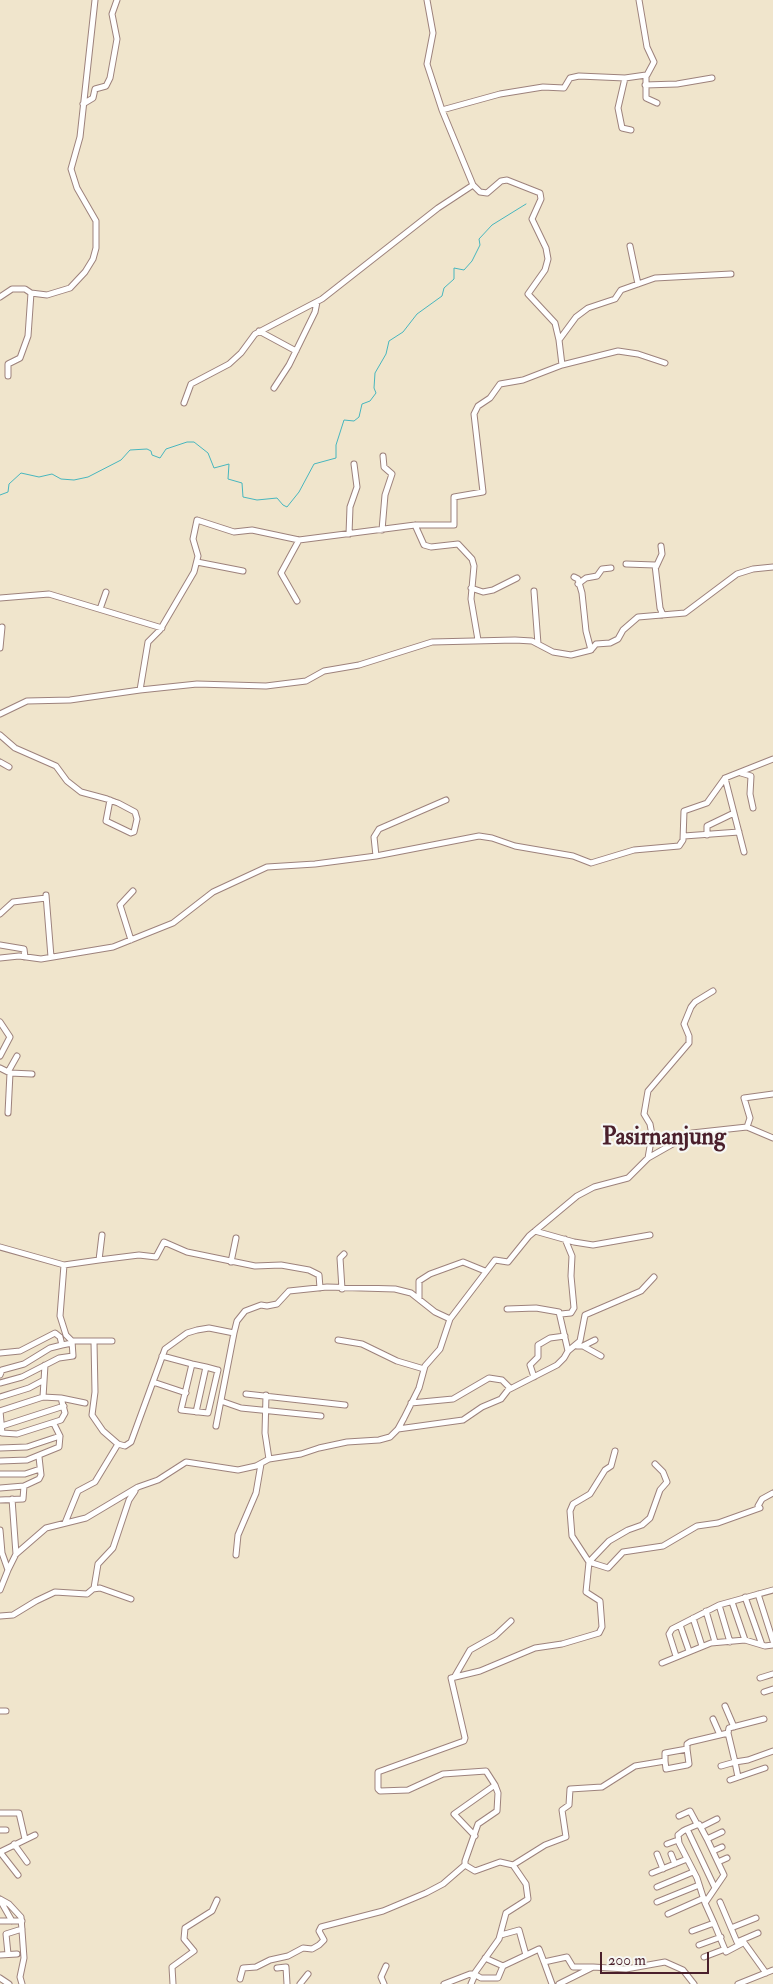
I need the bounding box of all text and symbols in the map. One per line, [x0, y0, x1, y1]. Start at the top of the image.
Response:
district label: Pasirnanjung [602, 1125, 726, 1153]
scale bar [603, 1942, 712, 1974]
text: 200 m [608, 1951, 646, 1970]

